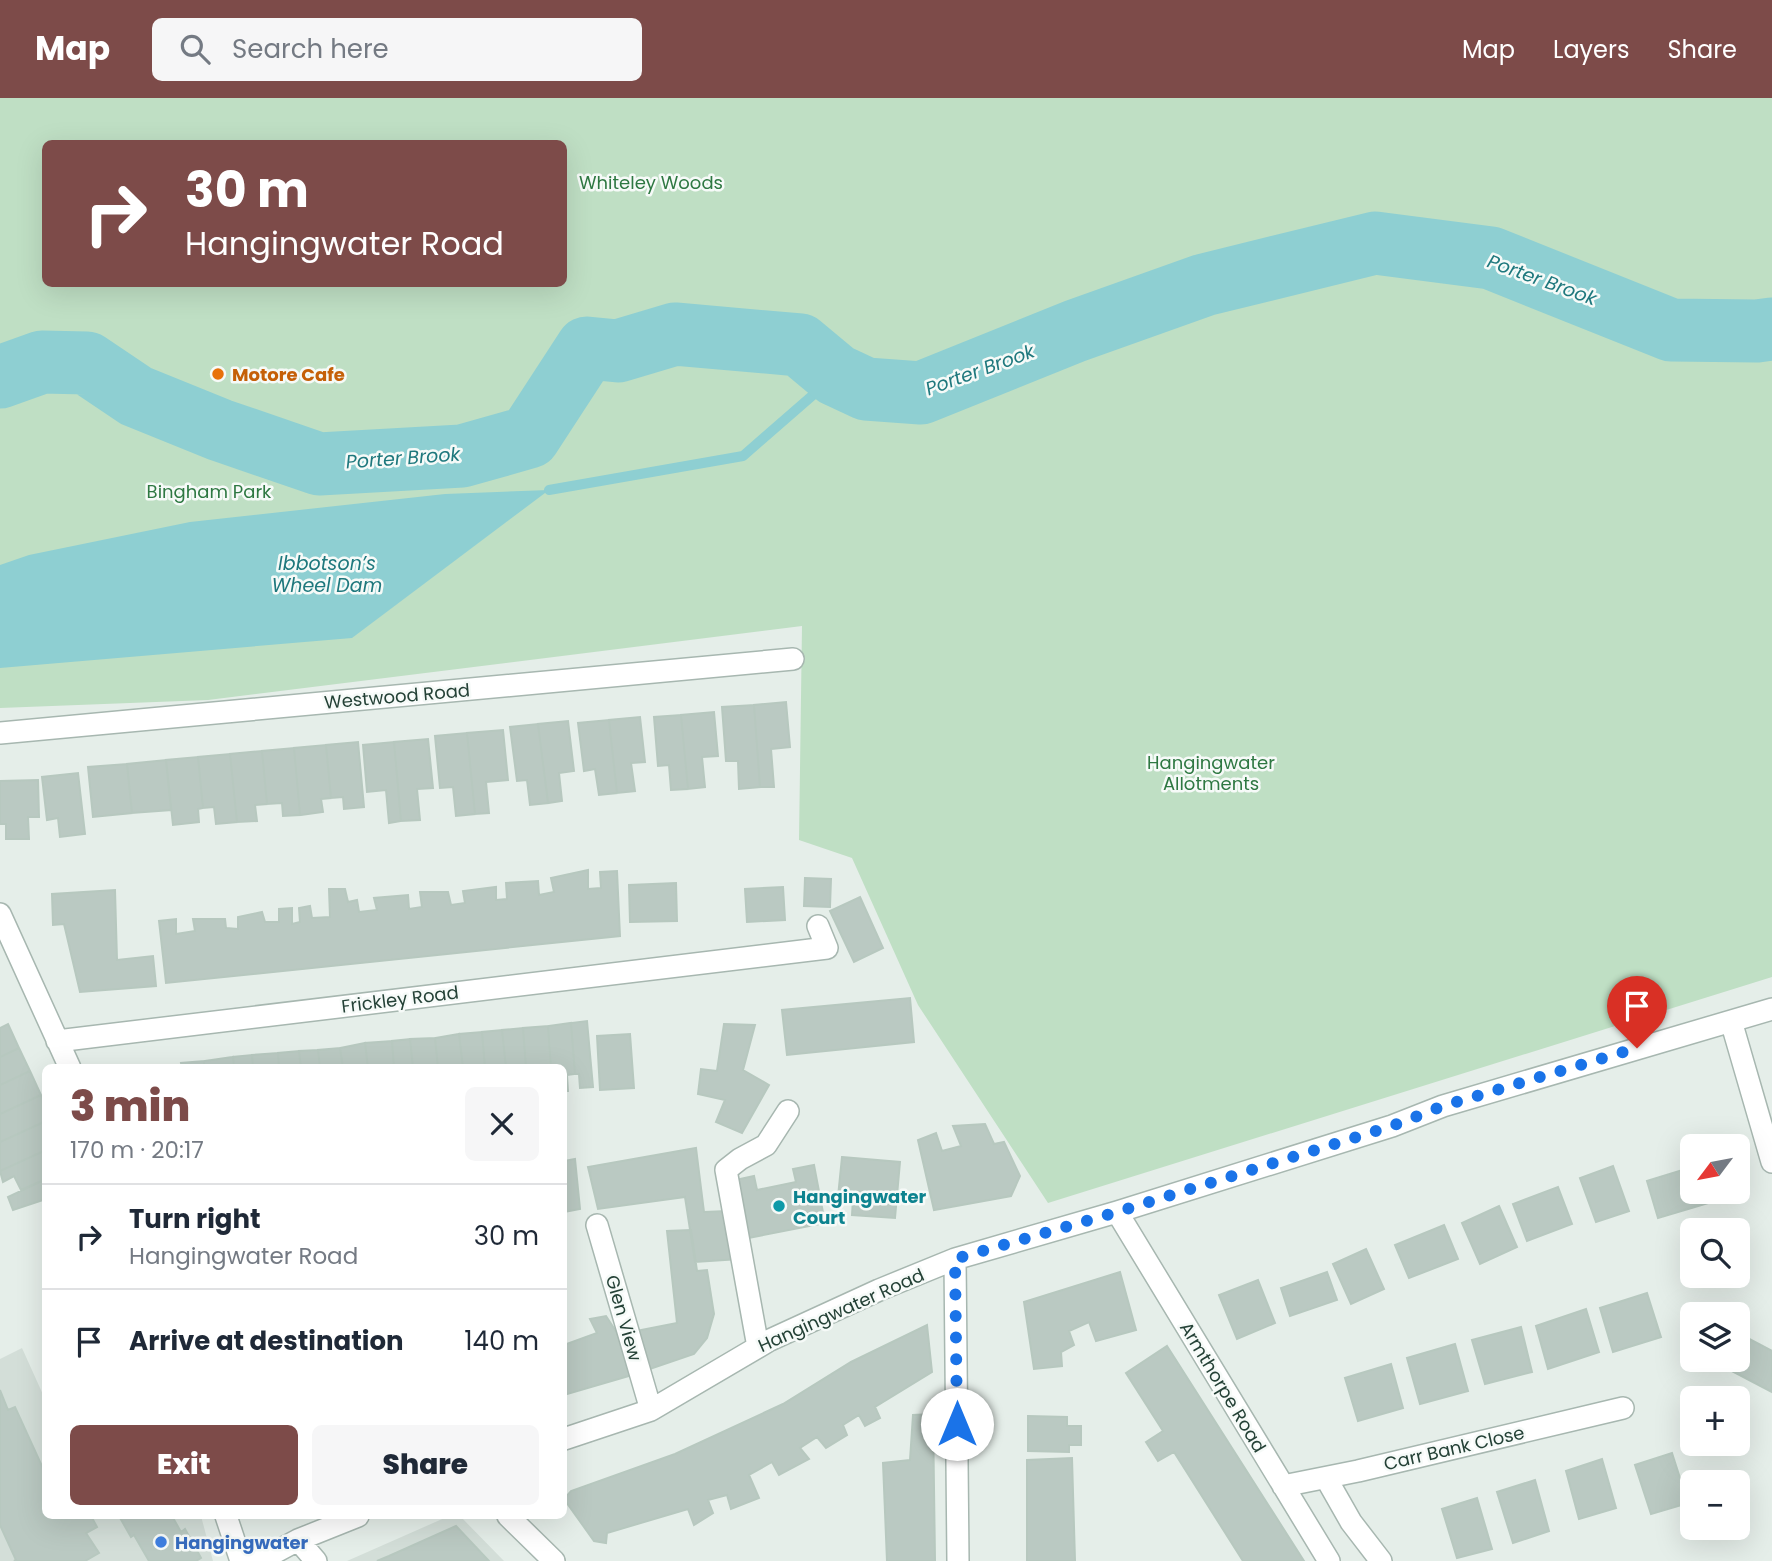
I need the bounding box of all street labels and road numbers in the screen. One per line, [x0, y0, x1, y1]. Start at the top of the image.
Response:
street label: Westwood Road [323, 677, 471, 715]
street label: Frickley Road [340, 979, 460, 1019]
street label: Hangingwater Road [754, 1262, 928, 1358]
street label: Glen View [600, 1272, 648, 1364]
street label: Armthorpe Road [1174, 1317, 1272, 1457]
street label: Carr Bank Close [1381, 1420, 1527, 1476]

